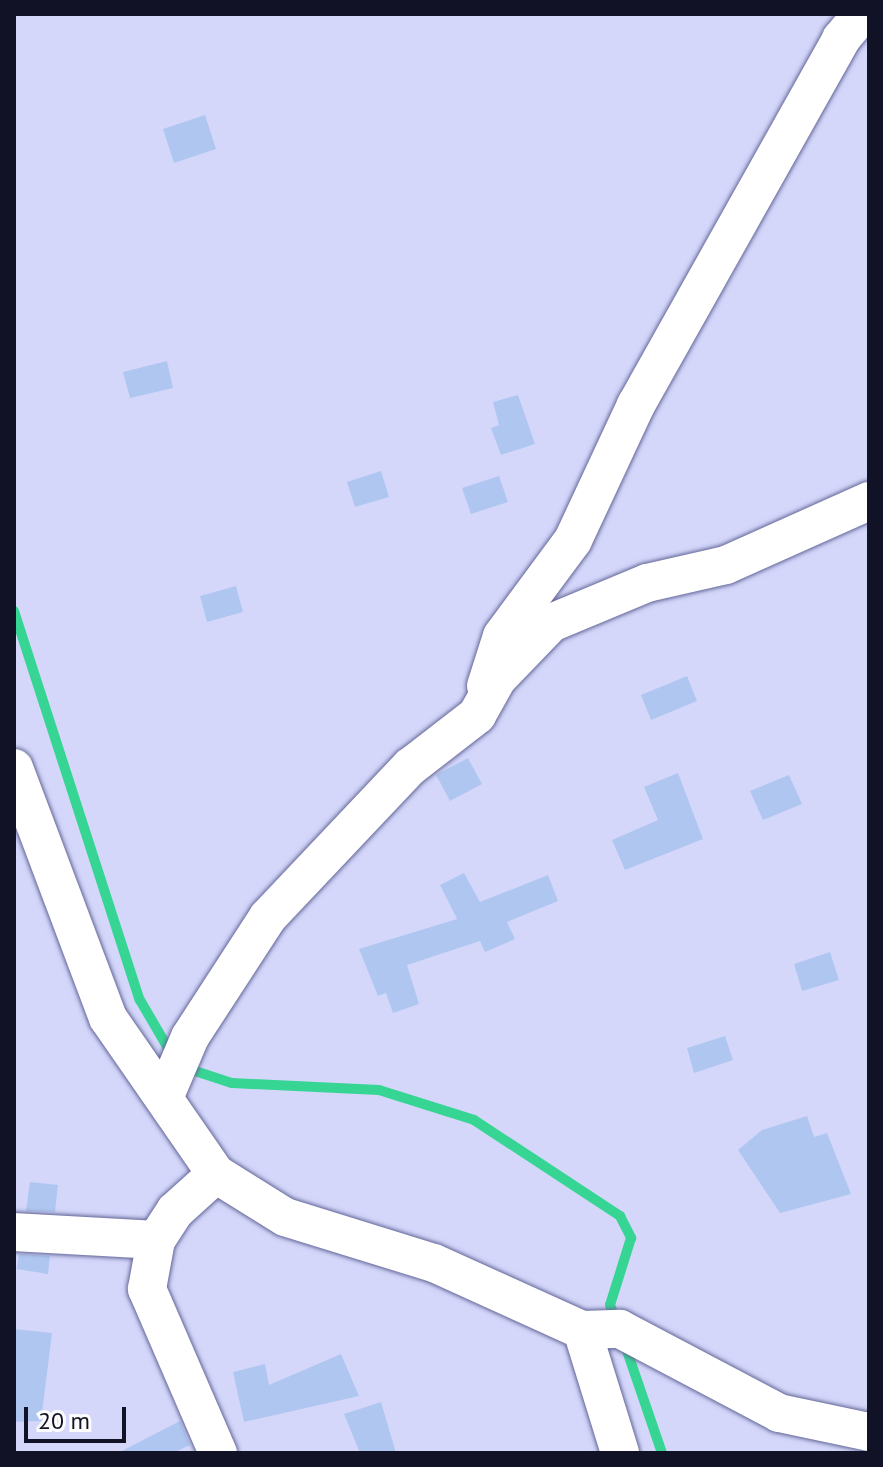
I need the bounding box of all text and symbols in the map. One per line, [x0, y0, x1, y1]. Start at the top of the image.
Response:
scale bar [28, 1391, 130, 1441]
text: 20 m [38, 1405, 90, 1436]

